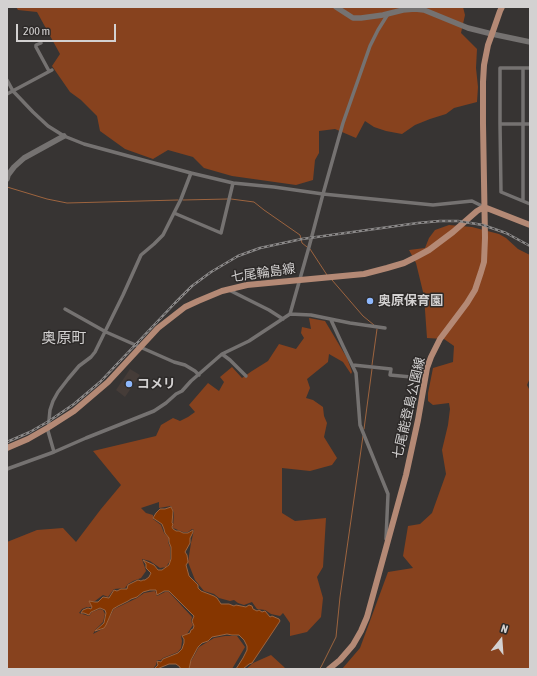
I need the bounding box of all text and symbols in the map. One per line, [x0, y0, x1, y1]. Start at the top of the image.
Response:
scale bar [18, 16, 118, 42]
text: 200 m [23, 24, 50, 38]
street label: 七尾輪島線 [230, 261, 296, 285]
place label: 奥原保育園 [378, 293, 443, 309]
marker: 奥原保育園 [365, 296, 375, 306]
district label: 奥原町 [42, 329, 86, 347]
street label: 七尾能登島公園線 [390, 356, 428, 460]
place label: コメリ [137, 376, 176, 392]
marker: コメリ [124, 379, 134, 389]
north arrow [481, 620, 521, 660]
text: N [500, 622, 509, 635]

